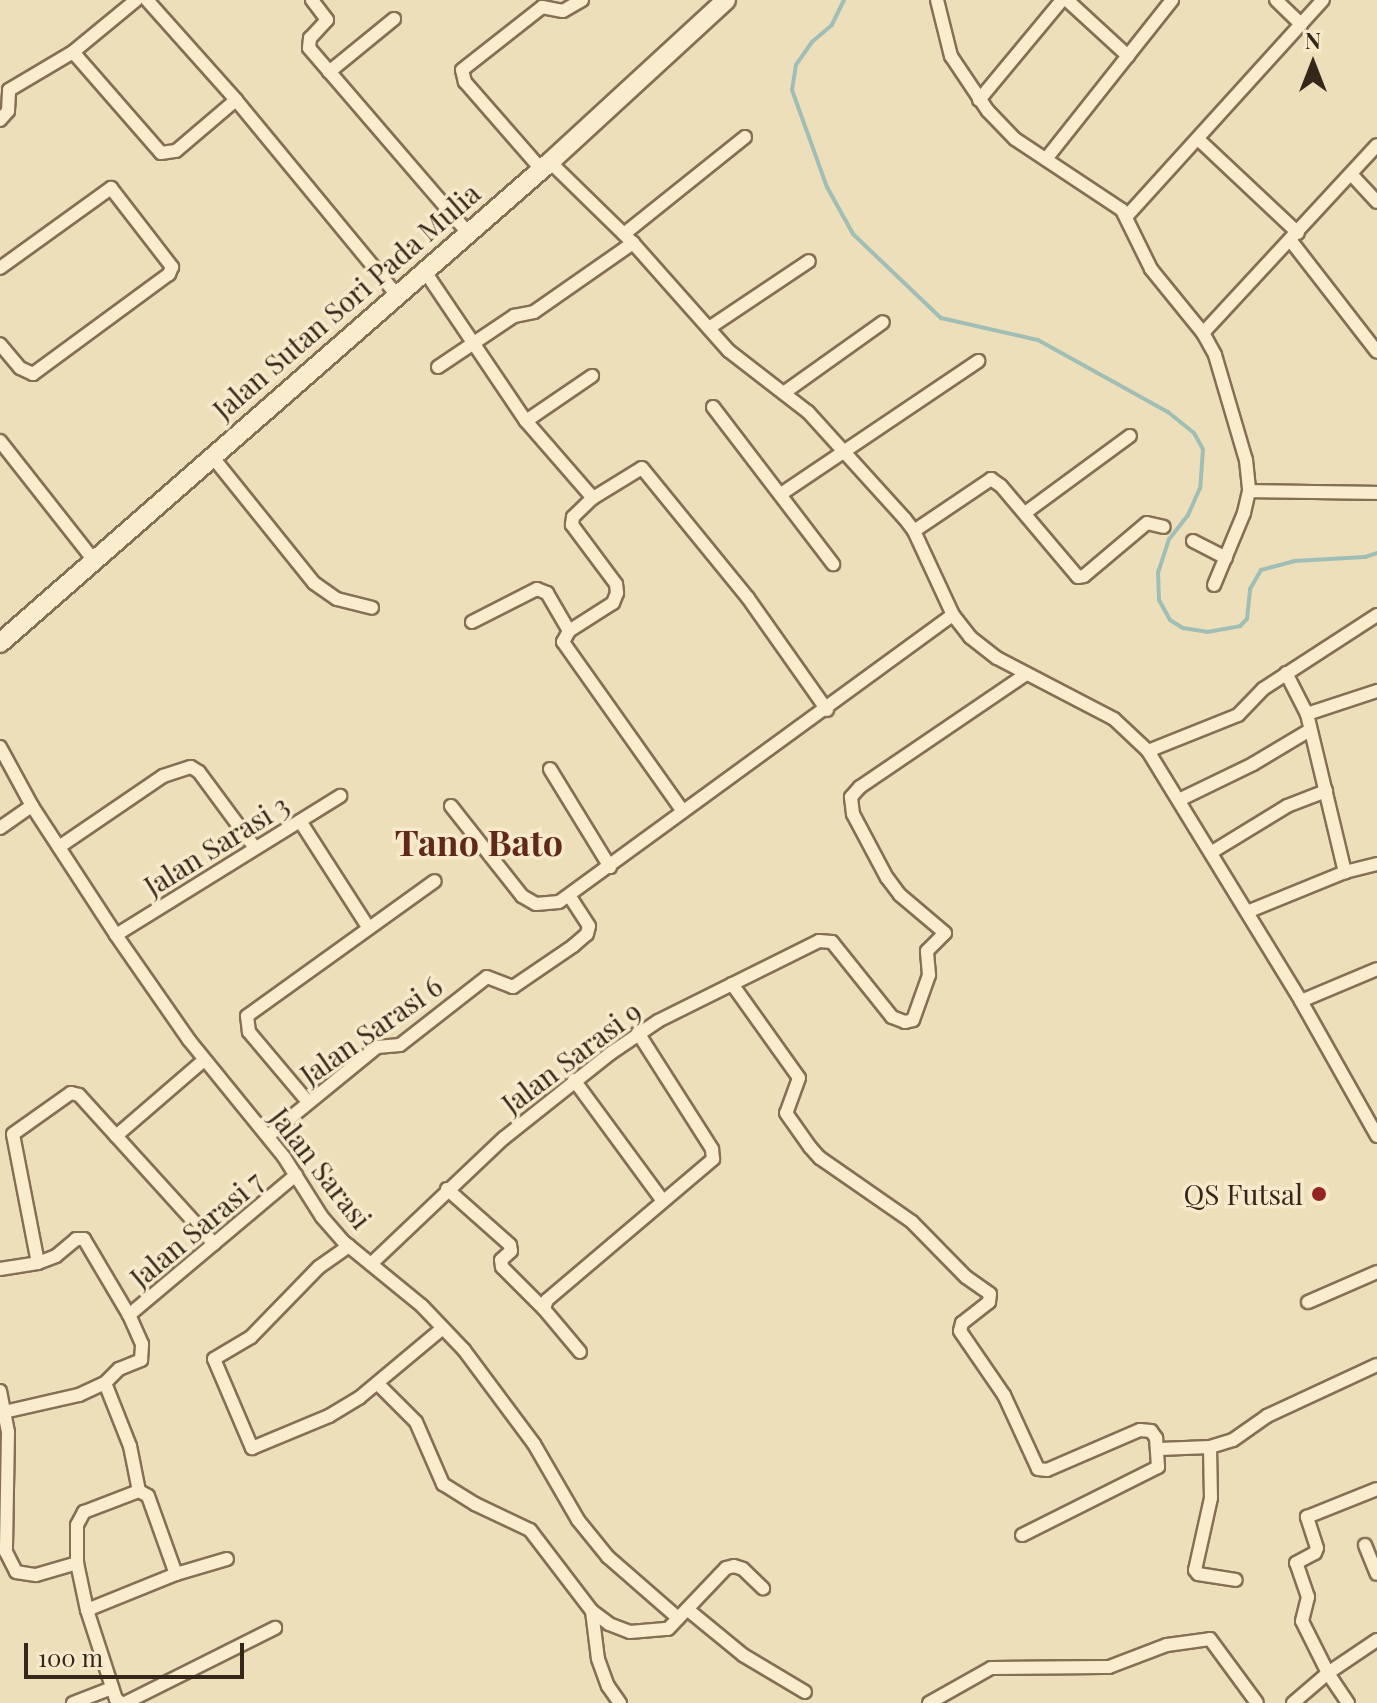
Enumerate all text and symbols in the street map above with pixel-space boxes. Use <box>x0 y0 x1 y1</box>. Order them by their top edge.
north arrow <box>1273 24 1353 104</box>
text: N <box>1305 25 1321 55</box>
street label: Jalan Sutan Sori Pada Mulia <box>206 176 486 426</box>
street label: Jalan Sarasi 3 <box>138 787 294 903</box>
district label: Tano Bato <box>395 820 563 864</box>
street label: Jalan Sarasi 6 <box>293 969 449 1091</box>
street label: Jalan Sarasi 9 <box>495 994 647 1120</box>
street label: Jalan Sarasi <box>263 1101 379 1235</box>
street label: Jalan Sarasi 7 <box>123 1164 269 1294</box>
place label: QS Futsal <box>1184 1177 1303 1211</box>
marker: QS Futsal <box>1310 1185 1328 1203</box>
scale bar <box>28 1627 248 1677</box>
text: 100 m <box>38 1641 103 1673</box>

